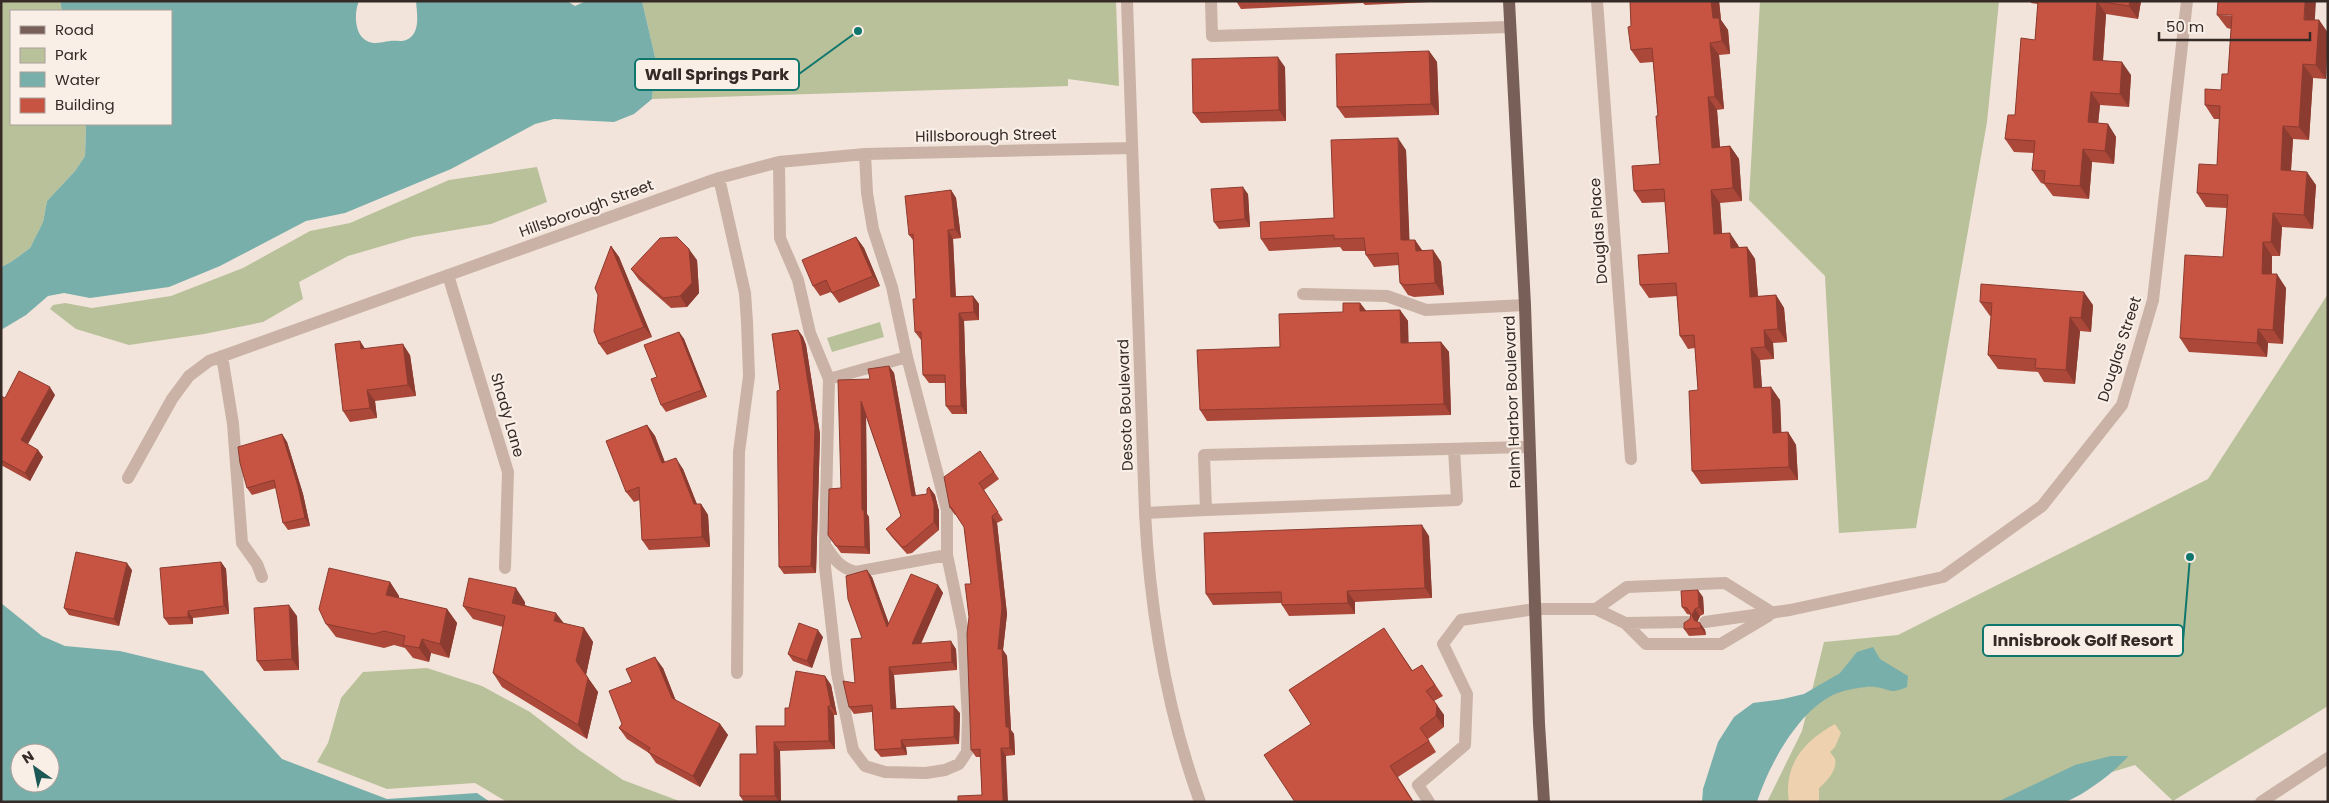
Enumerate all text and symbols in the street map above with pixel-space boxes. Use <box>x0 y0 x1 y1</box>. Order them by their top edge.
legend <box>10 10 172 125</box>
scale bar <box>2159 10 2310 42</box>
text: 50 m <box>2166 16 2204 37</box>
text: Road <box>55 19 94 40</box>
text: Park <box>55 44 87 65</box>
callout: Wall Springs Park <box>635 59 799 90</box>
text: Wall Springs Park <box>645 63 789 86</box>
text: Water <box>55 69 101 90</box>
text: Building <box>55 94 115 115</box>
street label: Hillsborough Street <box>915 123 1057 147</box>
street label: Hillsborough Street <box>516 174 656 242</box>
street label: Douglas Place <box>1584 177 1612 285</box>
street label: Douglas Street <box>2092 294 2146 404</box>
street label: Palm Harbor Boulevard <box>1498 315 1526 489</box>
street label: Desoto Boulevard <box>1112 339 1138 471</box>
street label: Shady Lane <box>486 370 530 460</box>
callout: Innisbrook Golf Resort <box>1983 625 2183 656</box>
text: Innisbrook Golf Resort <box>1993 629 2173 652</box>
north arrow <box>10 743 60 793</box>
text: N <box>18 746 38 768</box>

